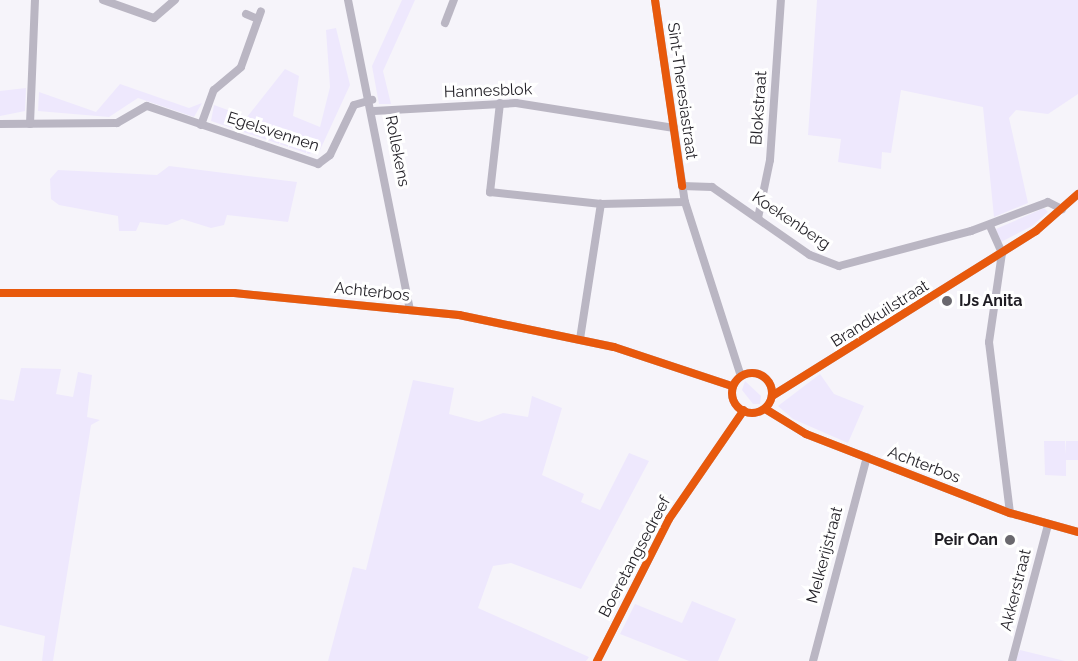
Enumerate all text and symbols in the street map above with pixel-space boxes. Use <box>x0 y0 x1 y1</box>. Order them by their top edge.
street label: Sint-Theresiastraat <box>663 21 701 161</box>
street label: Blokstraat <box>747 70 771 146</box>
street label: Hannesblok <box>443 80 533 102</box>
street label: Egelsvennen <box>225 108 321 156</box>
street label: Rollekens <box>381 114 413 188</box>
street label: Koekenberg <box>748 188 834 254</box>
street label: Brandkuilstraat <box>828 276 932 352</box>
street label: Achterbos <box>333 278 411 306</box>
place label: IJs Anita <box>959 291 1023 311</box>
marker: IJs Anita <box>940 294 954 308</box>
street label: Achterbos <box>885 442 963 488</box>
street label: Boeretangsedreef <box>595 493 675 621</box>
street label: Melkerijstraat <box>803 505 847 605</box>
place label: Peir Oan <box>934 530 998 550</box>
marker: Peir Oan <box>1003 533 1017 547</box>
street label: Akkerstraat <box>997 547 1035 633</box>

